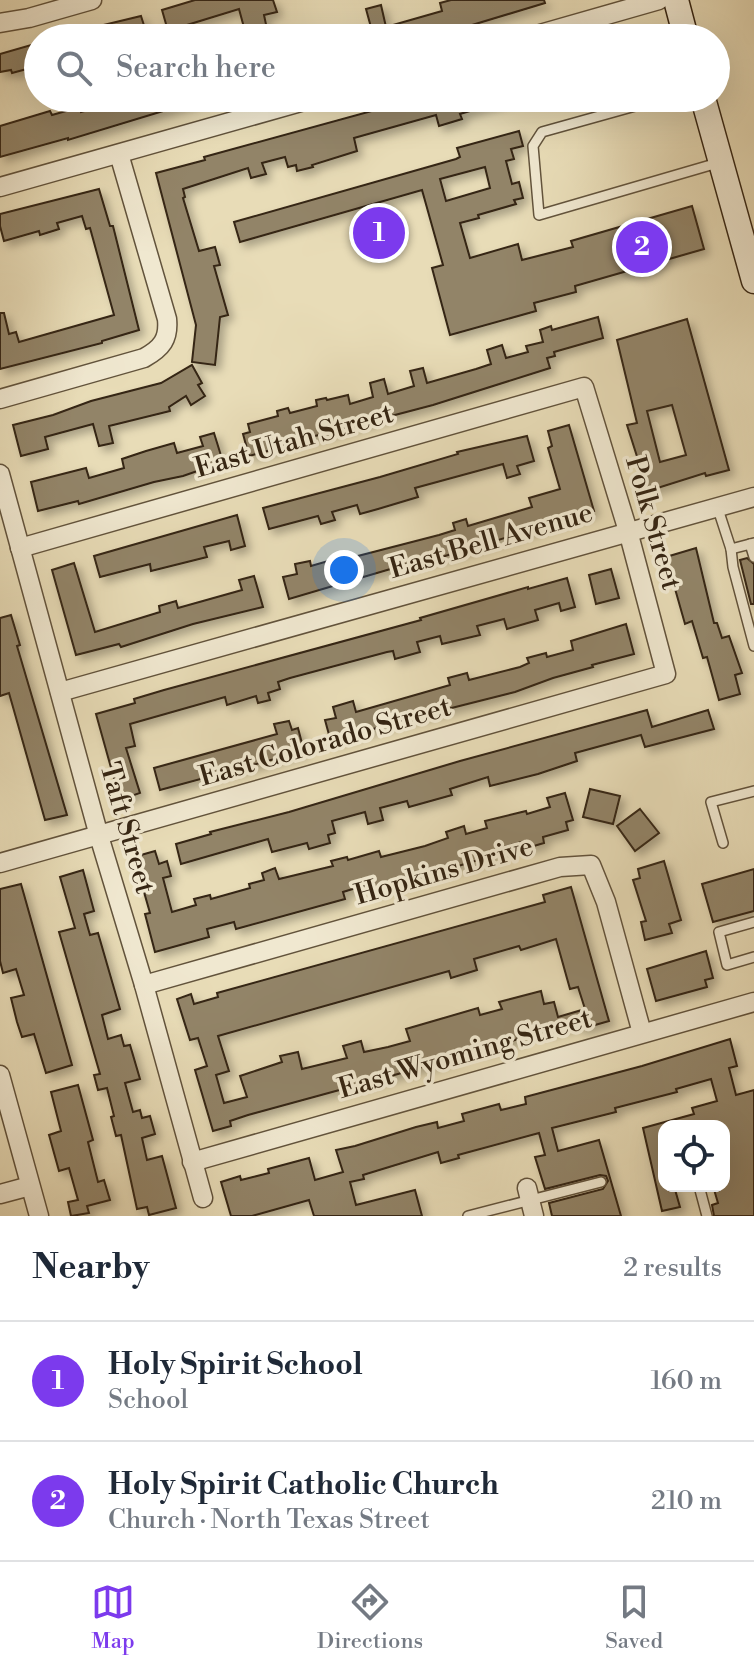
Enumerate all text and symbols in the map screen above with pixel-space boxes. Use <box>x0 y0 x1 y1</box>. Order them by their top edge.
search box <box>24 24 730 112</box>
icon: search <box>52 46 96 90</box>
text: Search here <box>116 49 276 87</box>
pin: 1 <box>353 203 405 263</box>
pin: 2 <box>616 217 668 277</box>
street label: East Utah Street <box>191 396 397 486</box>
street label: Polk Street <box>617 452 689 594</box>
street label: East Bell Avenue <box>385 495 597 587</box>
your location <box>324 550 364 590</box>
street label: East Colorado Street <box>195 689 455 795</box>
street label: Taft Street <box>92 758 162 898</box>
street label: Hopkins Drive <box>351 829 537 913</box>
street label: East Wyoming Street <box>334 1001 596 1107</box>
map controls <box>658 1120 730 1192</box>
button: locate <box>658 1120 730 1192</box>
text: Nearby <box>32 1247 150 1289</box>
text: 2 results <box>623 1252 722 1284</box>
text: Holy Spirit School <box>108 1346 363 1384</box>
text: 1 <box>52 1365 64 1397</box>
text: 160 m <box>651 1365 722 1397</box>
text: School <box>108 1384 188 1416</box>
text: Holy Spirit Catholic Church <box>108 1466 499 1504</box>
text: 2 <box>50 1485 66 1517</box>
text: 210 m <box>651 1485 722 1517</box>
text: Church · North Texas Street <box>108 1504 430 1536</box>
tab: Map <box>91 1580 135 1655</box>
tab: Directions <box>317 1580 423 1655</box>
tab: Saved <box>605 1580 663 1655</box>

